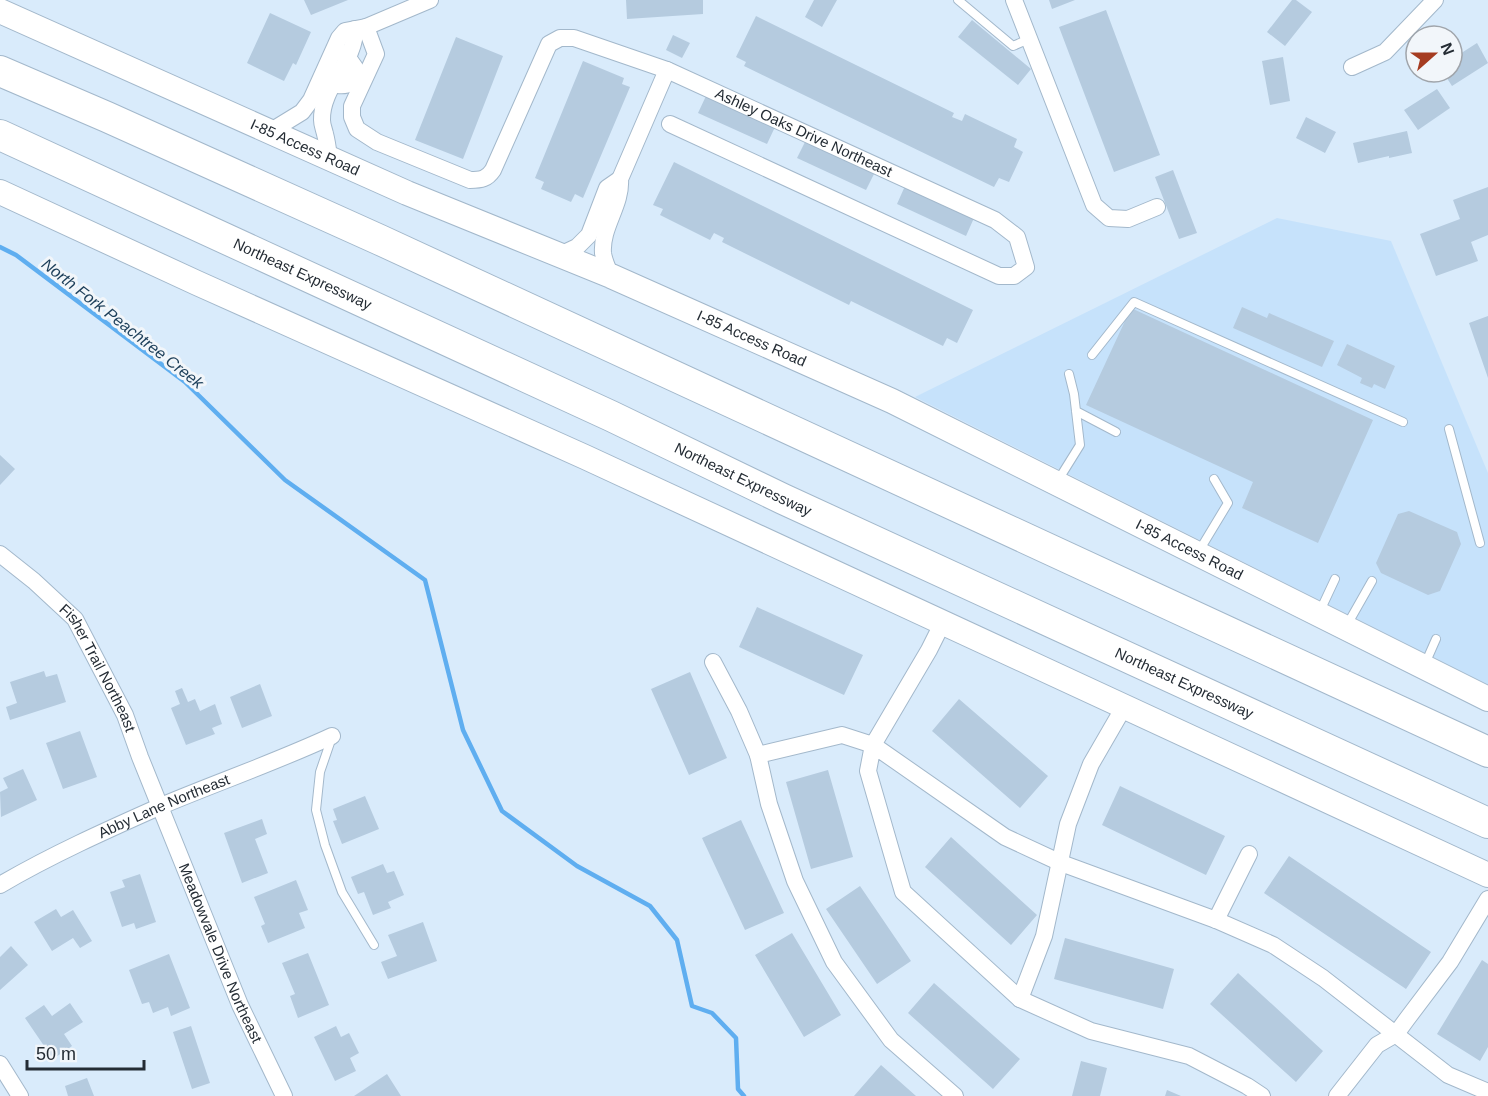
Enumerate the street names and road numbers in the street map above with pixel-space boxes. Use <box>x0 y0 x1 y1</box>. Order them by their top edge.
street label: Ashley Oaks Drive Northeast <box>713 84 896 180</box>
street label: I-85 Access Road <box>248 115 362 179</box>
street label: Northeast Expressway <box>231 235 375 313</box>
street label: I-85 Access Road <box>695 306 809 370</box>
street label: Northeast Expressway <box>672 439 815 519</box>
street label: I-85 Access Road <box>1133 515 1246 583</box>
street label: Fisher Trail Northeast <box>56 600 140 735</box>
street label: Northeast Expressway <box>1113 644 1257 722</box>
street label: Abby Lane Northeast <box>95 770 233 841</box>
street label: Meadowvale Drive Northeast <box>176 861 266 1046</box>

